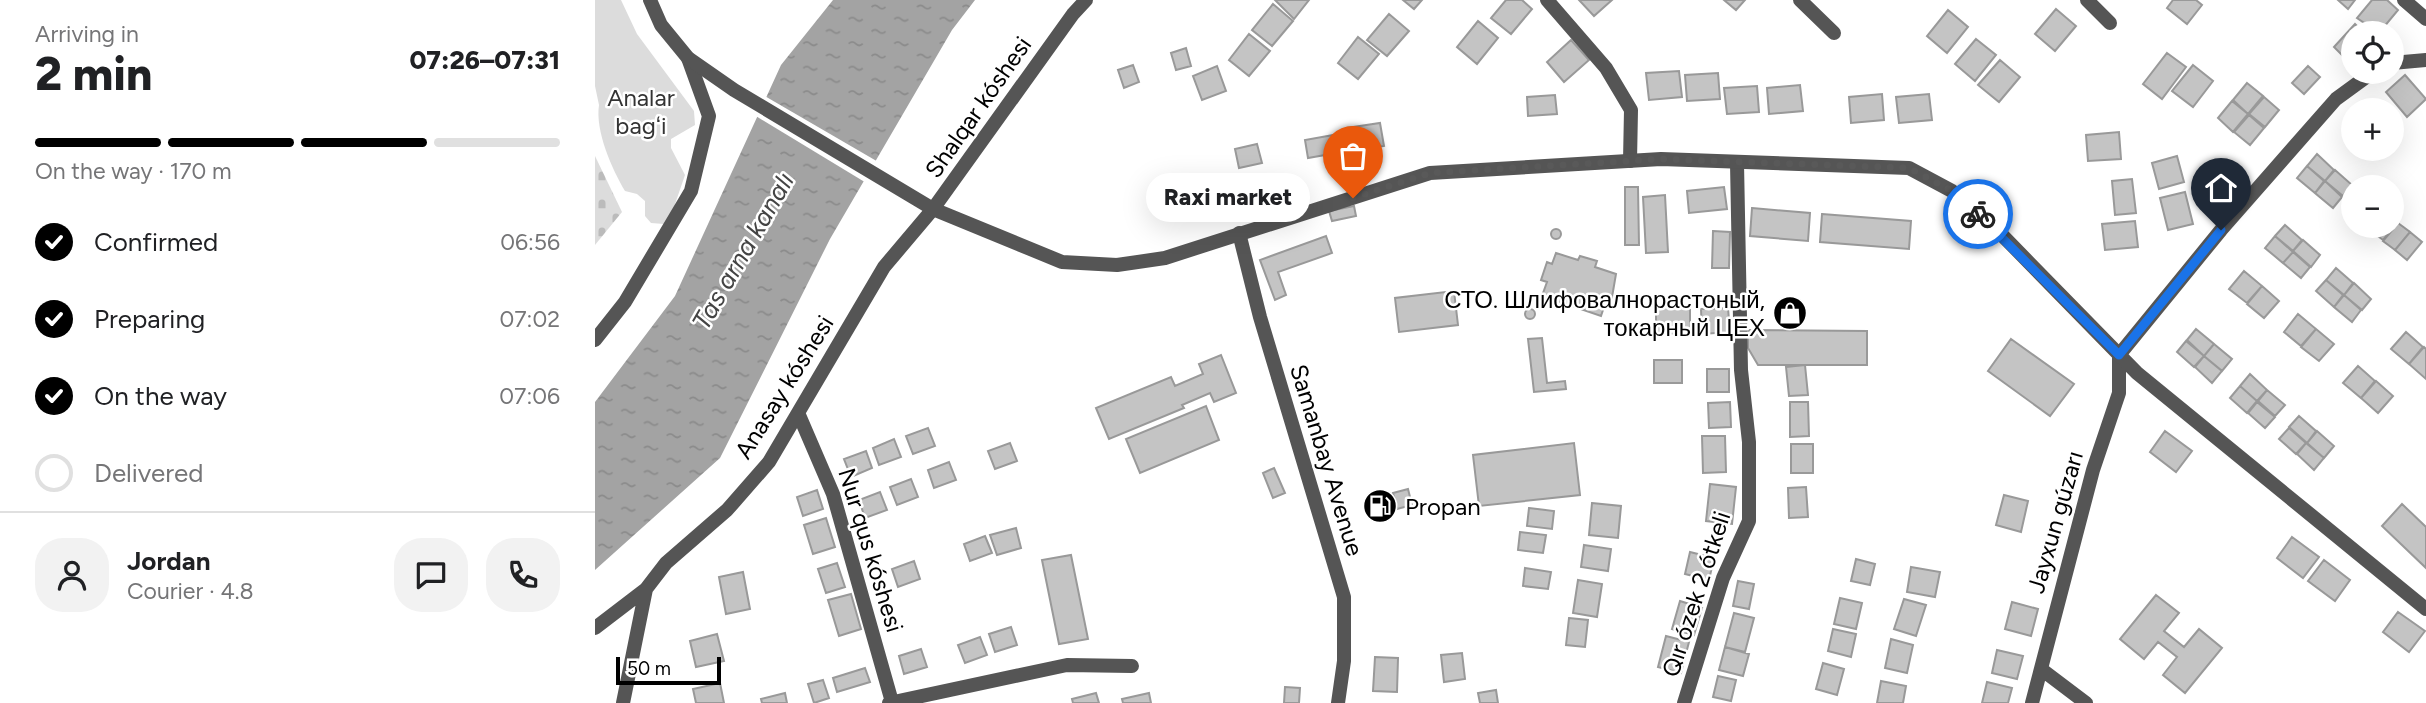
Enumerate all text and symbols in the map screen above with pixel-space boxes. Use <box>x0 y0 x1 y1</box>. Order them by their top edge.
text: Arriving in <box>35 20 139 48</box>
map controls <box>2341 21 2404 238</box>
button: locate <box>2341 21 2404 84</box>
street label: Shalqar kóshesi <box>919 31 1037 183</box>
text: 07:26–07:31 <box>409 44 560 76</box>
text: 2 min <box>35 46 152 102</box>
park label: Analar bagʻi <box>607 83 675 140</box>
button: + <box>2341 98 2404 161</box>
pin <box>1323 126 1383 198</box>
icon: bag <box>1334 137 1372 175</box>
text: On the way · 170 m <box>35 157 232 185</box>
pin <box>2191 158 2251 230</box>
water label: Tas arna kanalı <box>685 167 801 335</box>
icon: home <box>2202 169 2240 207</box>
callout: Raxi market <box>1147 174 1311 222</box>
button: − <box>2341 175 2404 238</box>
courier <box>1943 179 2013 249</box>
text: Raxi market <box>1164 183 1292 211</box>
icon: bike <box>1959 195 1997 233</box>
icon: check <box>35 223 73 261</box>
text: Confirmed <box>94 226 218 258</box>
text: 06:56 <box>500 228 560 256</box>
place label: СТО. Шлифовалнорастоный, токарный ЦЕХ <box>1444 285 1765 342</box>
shop icon: СТО. Шлифовалнорастоный, токарный ЦЕХ <box>1771 294 1809 332</box>
icon: check <box>35 300 73 338</box>
text: Preparing <box>94 303 205 335</box>
text: 07:02 <box>499 305 560 333</box>
street label: Anasay kóshesi <box>728 310 840 464</box>
street label: Samanbay Avenue <box>1284 361 1370 559</box>
icon: check <box>35 377 73 415</box>
text: On the way <box>94 380 227 412</box>
text: 07:06 <box>499 382 560 410</box>
street label: Jayxun gúzarı <box>2021 448 2089 596</box>
text: Delivered <box>94 457 203 489</box>
street label: Nur qus kóshesi <box>832 464 910 636</box>
fuel station icon: Propan <box>1361 487 1399 525</box>
place label: Propan <box>1405 492 1481 521</box>
street label: Qır ózek 2 ótkeli <box>1656 508 1736 680</box>
button: person <box>35 538 109 612</box>
button: chat <box>394 538 468 612</box>
button: phone <box>486 538 560 612</box>
text: Jordan <box>127 545 210 577</box>
text: Courier · 4.8 <box>127 577 254 605</box>
scale bar <box>616 654 721 686</box>
text: 50 m <box>627 657 671 680</box>

